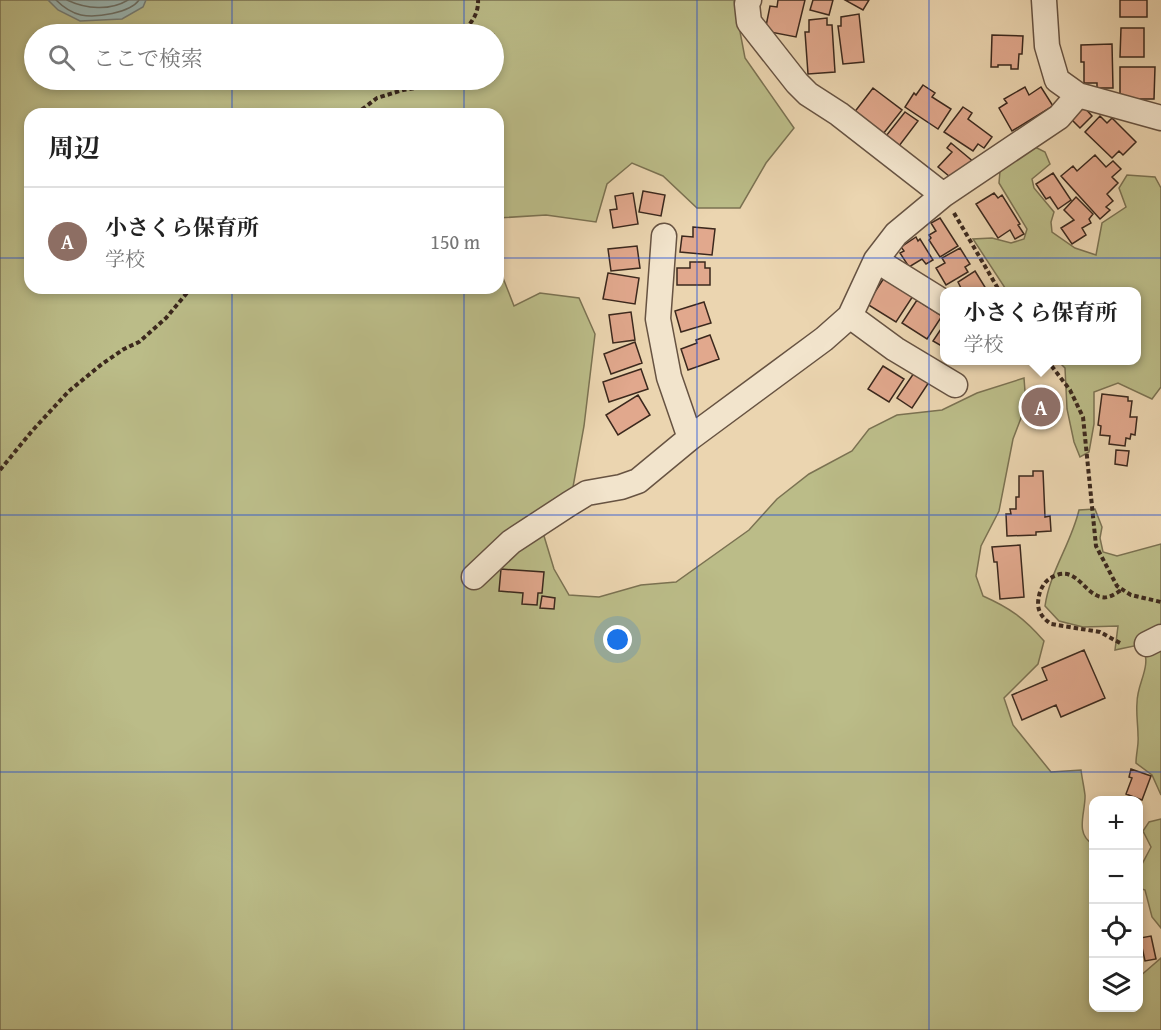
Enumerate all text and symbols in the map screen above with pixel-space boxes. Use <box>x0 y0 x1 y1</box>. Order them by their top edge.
search box <box>24 24 504 90</box>
icon: search <box>45 41 78 74</box>
text: ここで検索 <box>93 42 203 74</box>
text: 周辺 <box>48 128 100 167</box>
text: 小さくら保育所 <box>105 211 259 243</box>
text: A <box>61 227 74 256</box>
text: 150 m <box>430 227 480 256</box>
text: 学校 <box>105 244 145 273</box>
popup <box>940 287 1141 365</box>
text: 小さくら保育所 <box>963 296 1118 328</box>
text: 学校 <box>963 329 1003 358</box>
pin: A <box>1022 384 1060 430</box>
your location <box>603 625 632 654</box>
map controls <box>1089 796 1143 1012</box>
button: + <box>1089 796 1143 850</box>
button: − <box>1089 850 1143 904</box>
button: locate <box>1089 904 1143 958</box>
button: layers <box>1089 958 1143 1012</box>

